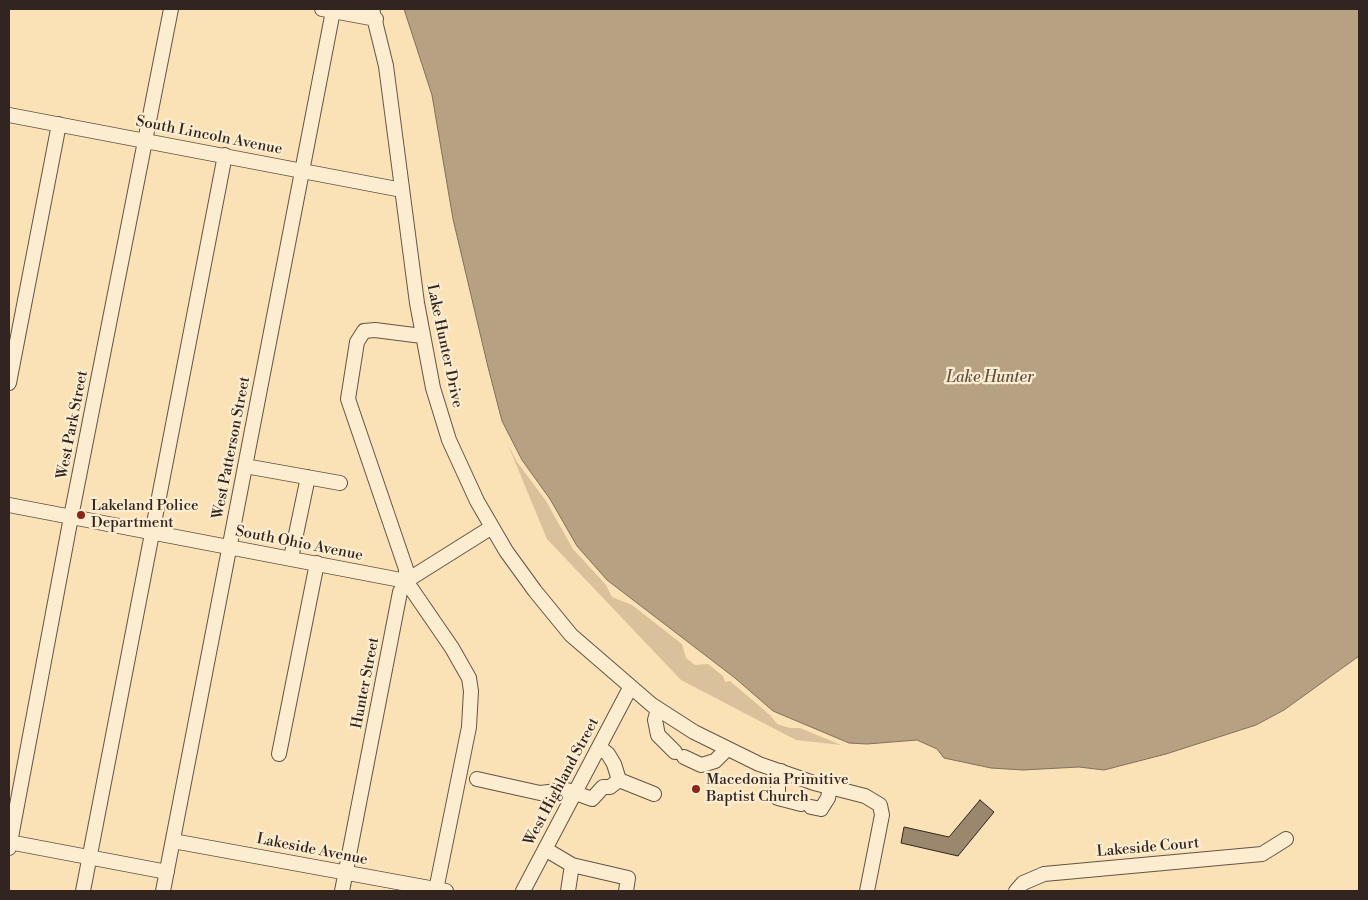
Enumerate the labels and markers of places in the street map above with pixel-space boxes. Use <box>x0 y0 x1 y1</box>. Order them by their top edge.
place label: Lakeland Police Department <box>91 497 199 532</box>
marker: Lakeland Police Department <box>75 509 87 521</box>
place label: Macedonia Primitive Baptist Church <box>706 771 848 806</box>
marker: Macedonia Primitive Baptist Church <box>690 783 702 795</box>

